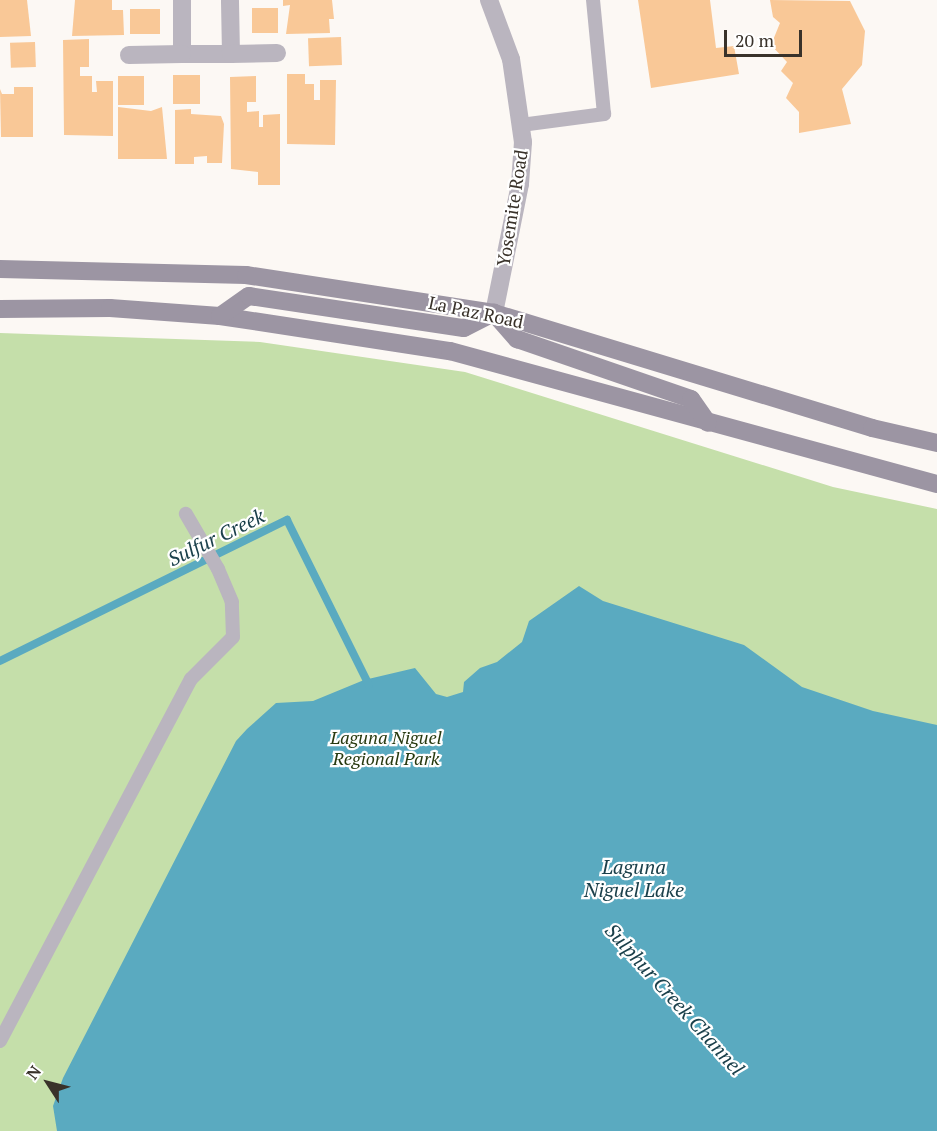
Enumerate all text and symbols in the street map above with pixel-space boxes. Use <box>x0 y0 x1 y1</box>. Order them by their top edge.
scale bar <box>727 18 805 56</box>
text: 20 m <box>735 28 774 52</box>
street label: Yosemite Road <box>492 148 532 268</box>
street label: La Paz Road <box>427 291 525 333</box>
water label: Sulfur Creek <box>164 503 268 571</box>
park label: Laguna Niguel Regional Park <box>330 727 442 770</box>
water label: Laguna Niguel Lake <box>584 855 684 902</box>
water label: Sulphur Creek Channel <box>601 918 749 1080</box>
north arrow <box>18 1053 78 1113</box>
text: N <box>21 1061 46 1084</box>

